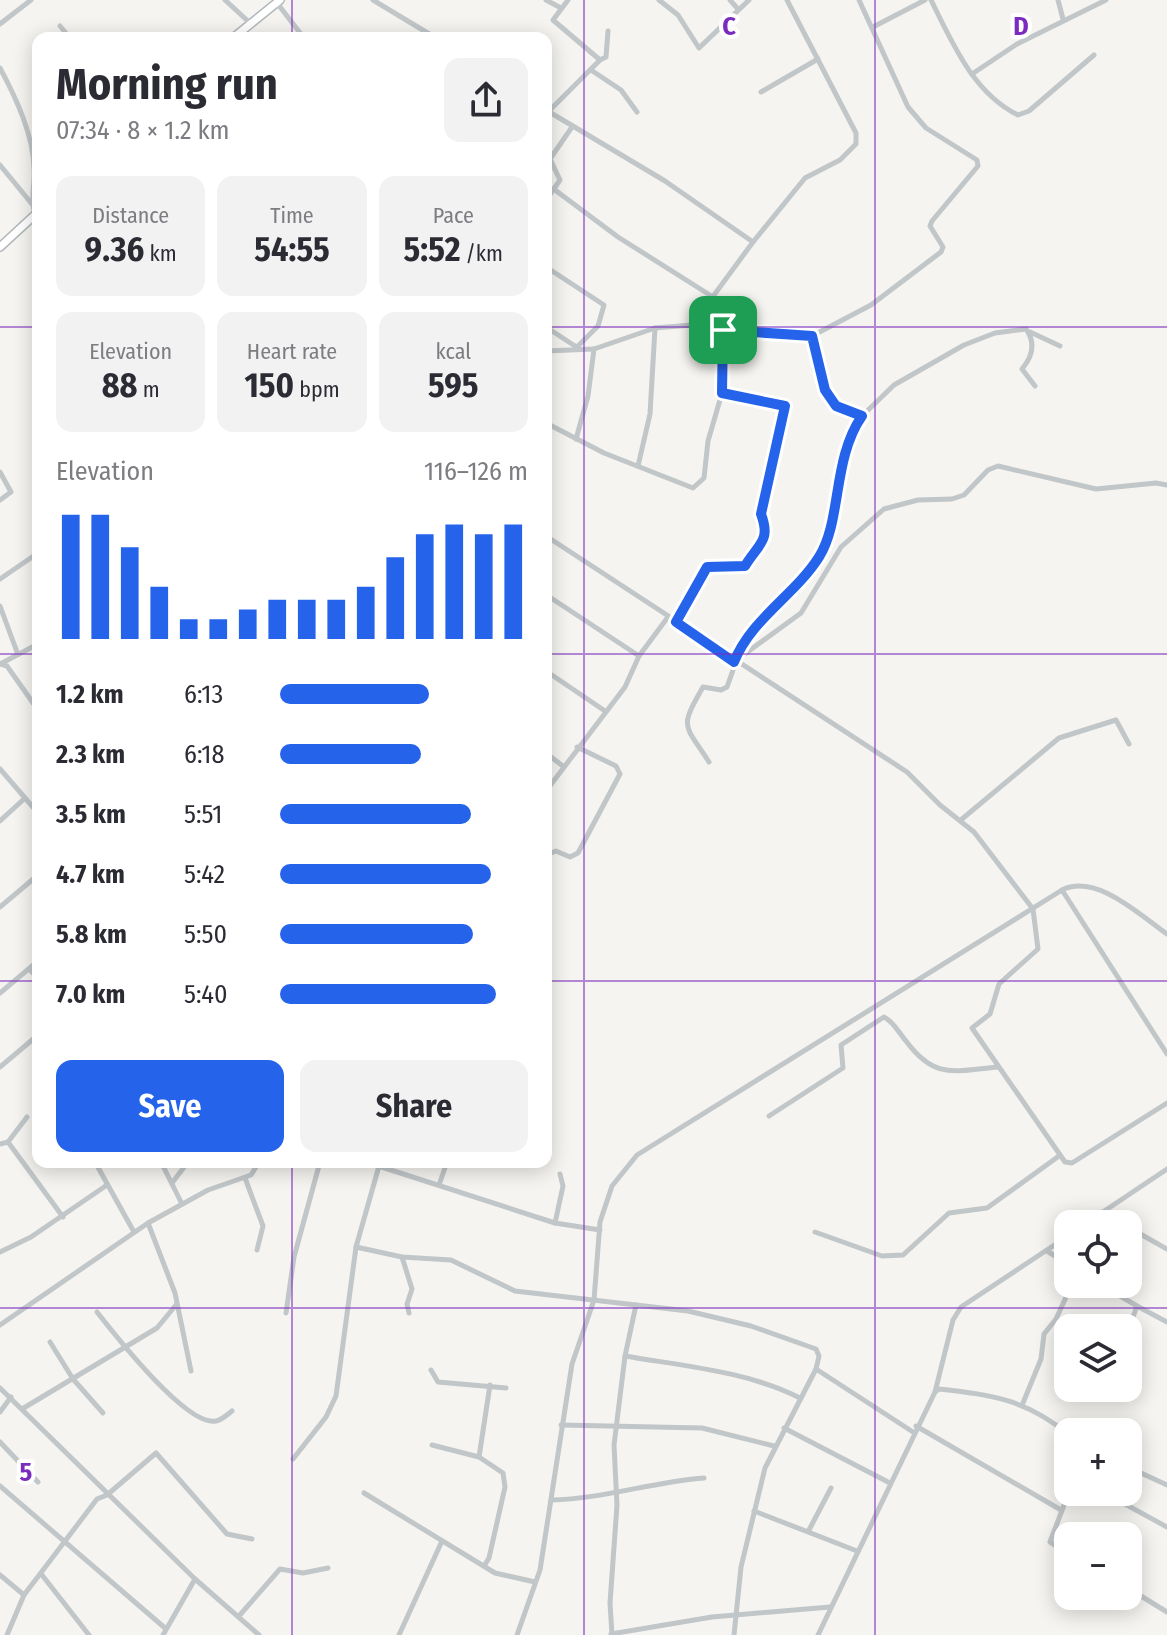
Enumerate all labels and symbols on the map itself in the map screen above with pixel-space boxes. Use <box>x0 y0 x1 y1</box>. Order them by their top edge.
text: C <box>722 11 736 42</box>
text: D <box>1013 11 1029 42</box>
pin <box>689 296 757 364</box>
text: 5 <box>20 1457 33 1488</box>

